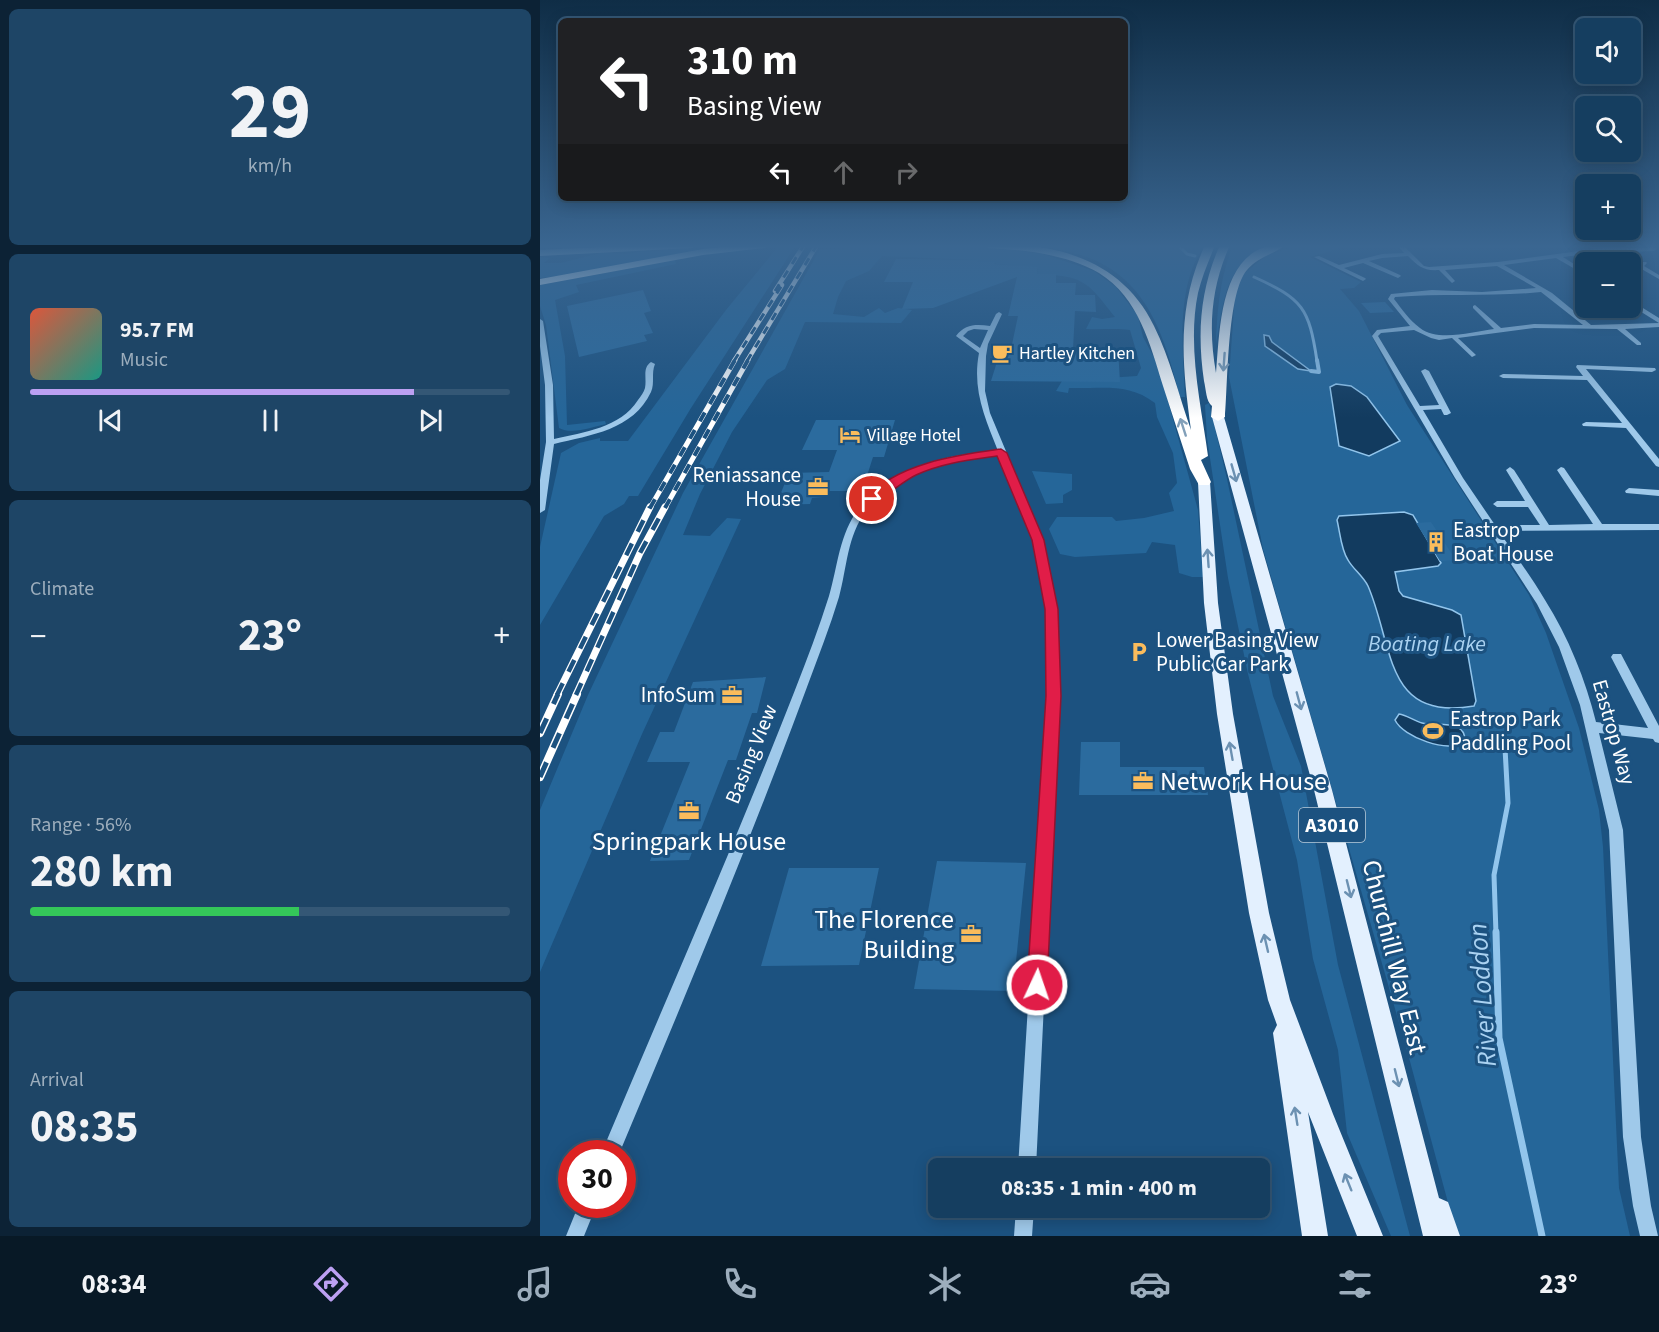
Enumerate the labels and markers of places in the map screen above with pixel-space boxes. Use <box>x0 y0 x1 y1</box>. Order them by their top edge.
cafe icon: Hartley Kitchen <box>990 341 1014 365</box>
place label: Hartley Kitchen <box>1019 341 1135 366</box>
hotel icon: Village Hotel <box>838 423 862 447</box>
place label: Village Hotel <box>867 423 961 448</box>
place label: Reniassance House <box>692 460 801 514</box>
pin <box>846 473 897 524</box>
office icon: Reniassance House <box>806 475 830 499</box>
place label: Eastrop Boat House <box>1453 515 1554 569</box>
building icon: Eastrop Boat House <box>1424 530 1448 554</box>
place label: Lower Basing View Public Car Park <box>1156 625 1319 679</box>
parking icon: Lower Basing View Public Car Park <box>1127 640 1151 664</box>
place label: InfoSum <box>641 680 715 710</box>
office icon: InfoSum <box>720 683 744 707</box>
place label: Eastrop Park Paddling Pool <box>1450 704 1571 758</box>
sports icon: Eastrop Park Paddling Pool <box>1421 719 1445 743</box>
place label: Network House <box>1160 763 1327 800</box>
office icon: Network House <box>1131 769 1155 793</box>
office icon: Springpark House <box>677 799 701 823</box>
place label: Springpark House <box>592 823 786 860</box>
place label: The Florence Building <box>814 901 954 968</box>
office icon: The Florence Building <box>959 922 983 946</box>

